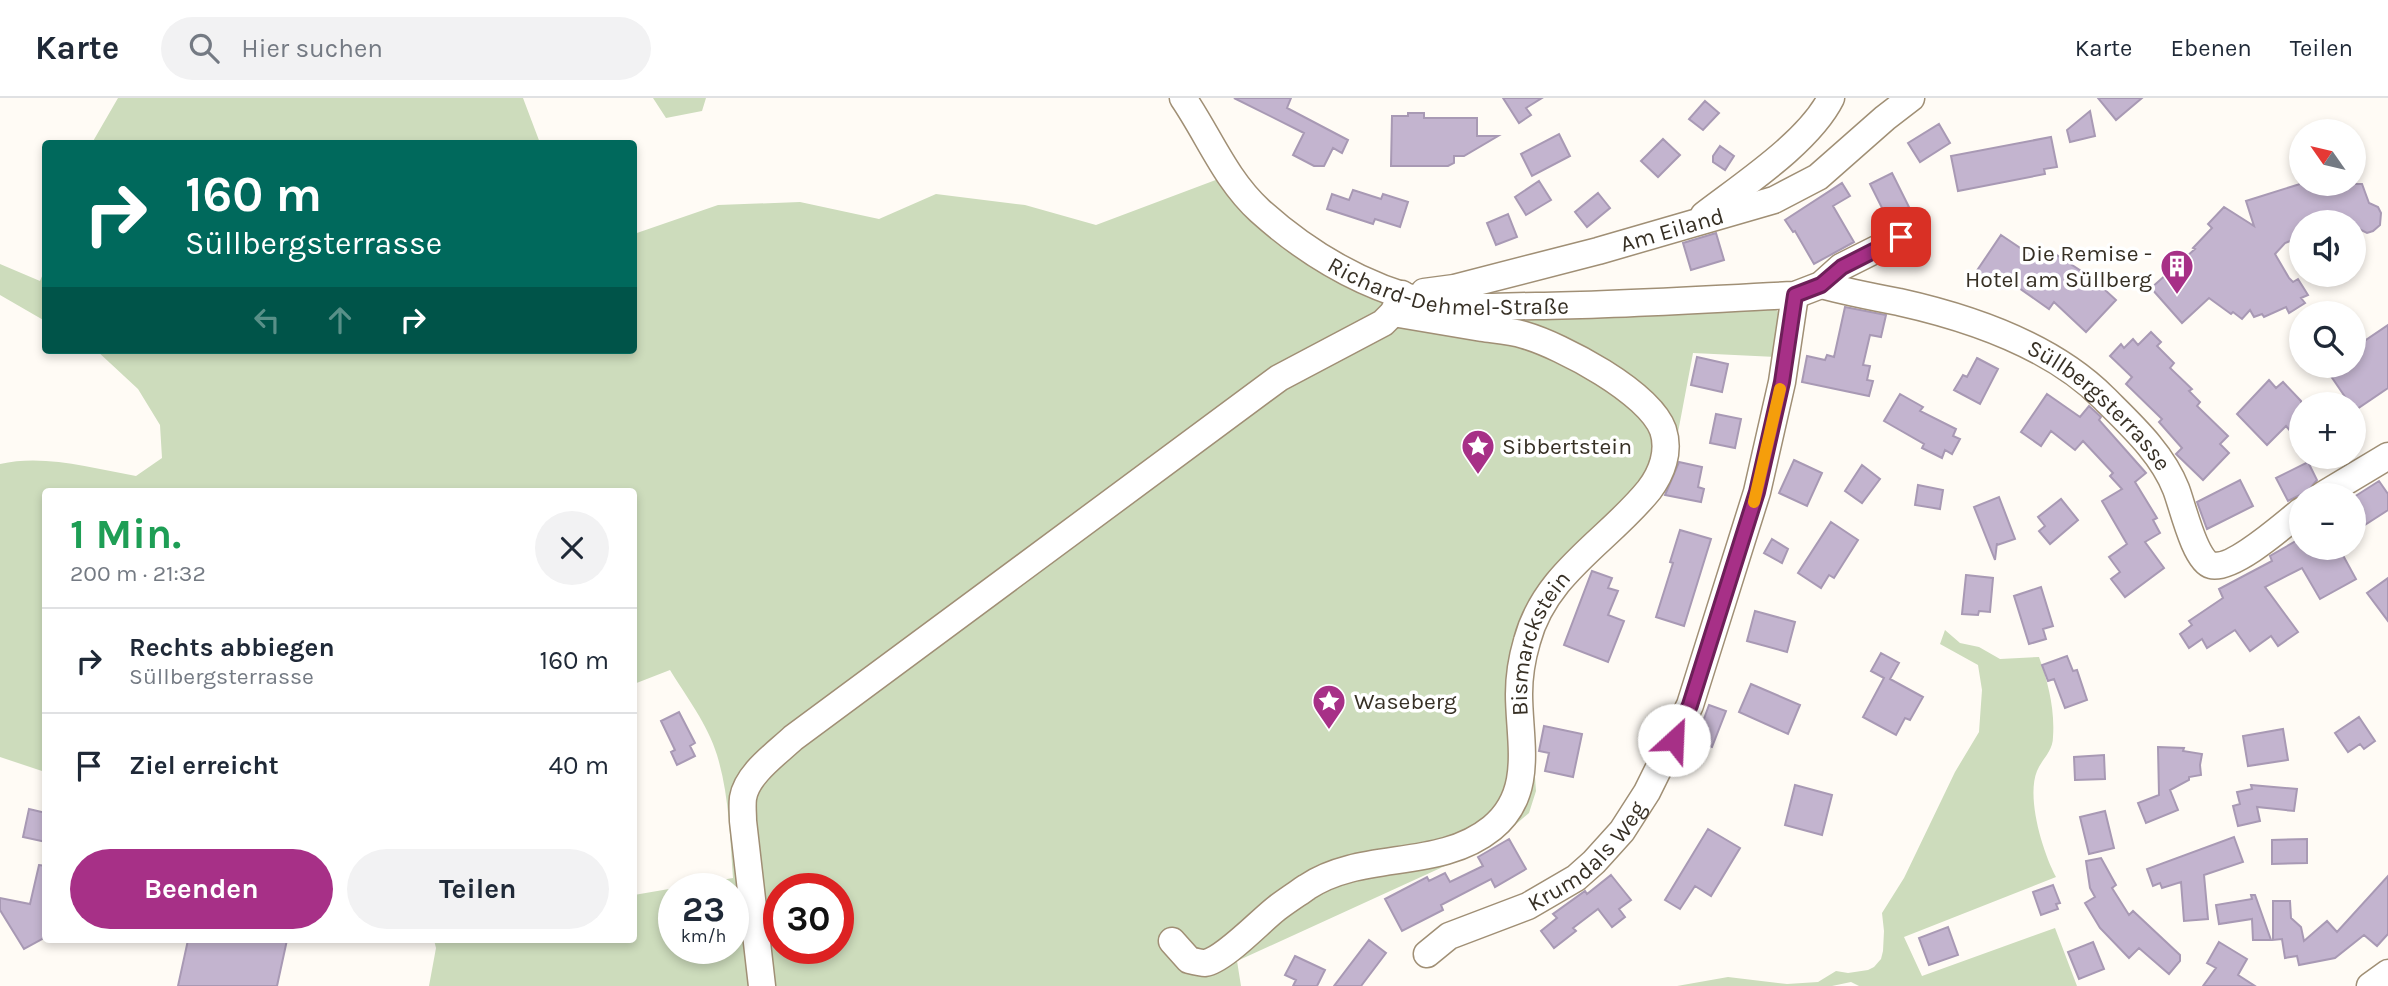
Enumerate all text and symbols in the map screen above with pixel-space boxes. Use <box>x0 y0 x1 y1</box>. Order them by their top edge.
search box <box>161 17 651 80</box>
text: Karte <box>35 29 119 67</box>
icon: search <box>185 29 223 67</box>
text: Hier suchen <box>241 33 383 64</box>
text: Karte <box>2075 34 2132 62</box>
text: Ebenen <box>2170 34 2252 62</box>
text: Teilen <box>2290 34 2353 62</box>
north arrow <box>2289 119 2366 196</box>
map controls <box>2289 119 2366 560</box>
text: 160 m <box>185 166 322 223</box>
icon: right <box>70 168 161 259</box>
street label: Am Eiland <box>1617 202 1727 258</box>
pin <box>1871 207 1931 267</box>
button: sound <box>2289 210 2366 287</box>
icon: arrive <box>1882 218 1920 256</box>
text: Süllbergsterrasse <box>185 225 442 262</box>
place label: Die Remise - Hotel am Süllberg <box>1965 240 2152 293</box>
building icon: Die Remise - Hotel am Süllberg <box>2158 247 2196 296</box>
street label: Richard-Dehmel-Straße <box>1323 251 1569 321</box>
icon: left <box>248 301 286 339</box>
icon: ahead <box>321 301 359 339</box>
icon: right <box>394 301 432 339</box>
button: search <box>2289 301 2366 378</box>
street label: Süllbergsterrasse <box>2023 334 2176 476</box>
button: + <box>2289 392 2366 469</box>
place icon: Sibbertstein <box>1459 427 1497 476</box>
place label: Sibbertstein <box>1502 433 1632 460</box>
button: − <box>2289 483 2366 560</box>
text: 1 Min. <box>70 509 181 559</box>
button: close <box>535 511 609 585</box>
text: 200 m · 21:32 <box>70 560 206 587</box>
street label: Bismarckstein <box>1506 565 1576 717</box>
text: Rechts abbiegen <box>129 632 335 663</box>
icon: right <box>70 642 108 680</box>
text: 160 m <box>540 645 609 676</box>
text: Süllbergsterrasse <box>129 663 314 690</box>
place icon: Waseberg <box>1310 682 1348 731</box>
place label: Waseberg <box>1354 688 1457 715</box>
position arrow <box>1637 703 1711 777</box>
icon: arrive <box>70 747 108 785</box>
text: Ziel erreicht <box>129 750 279 781</box>
text: 40 m <box>549 750 609 781</box>
street label: Krumdals Weg <box>1523 796 1652 917</box>
button: Beenden <box>70 849 333 929</box>
button: Teilen <box>347 849 609 929</box>
speed limit sign: 30 <box>763 873 854 964</box>
text: 23 <box>682 889 725 930</box>
text: km/h <box>681 925 726 947</box>

